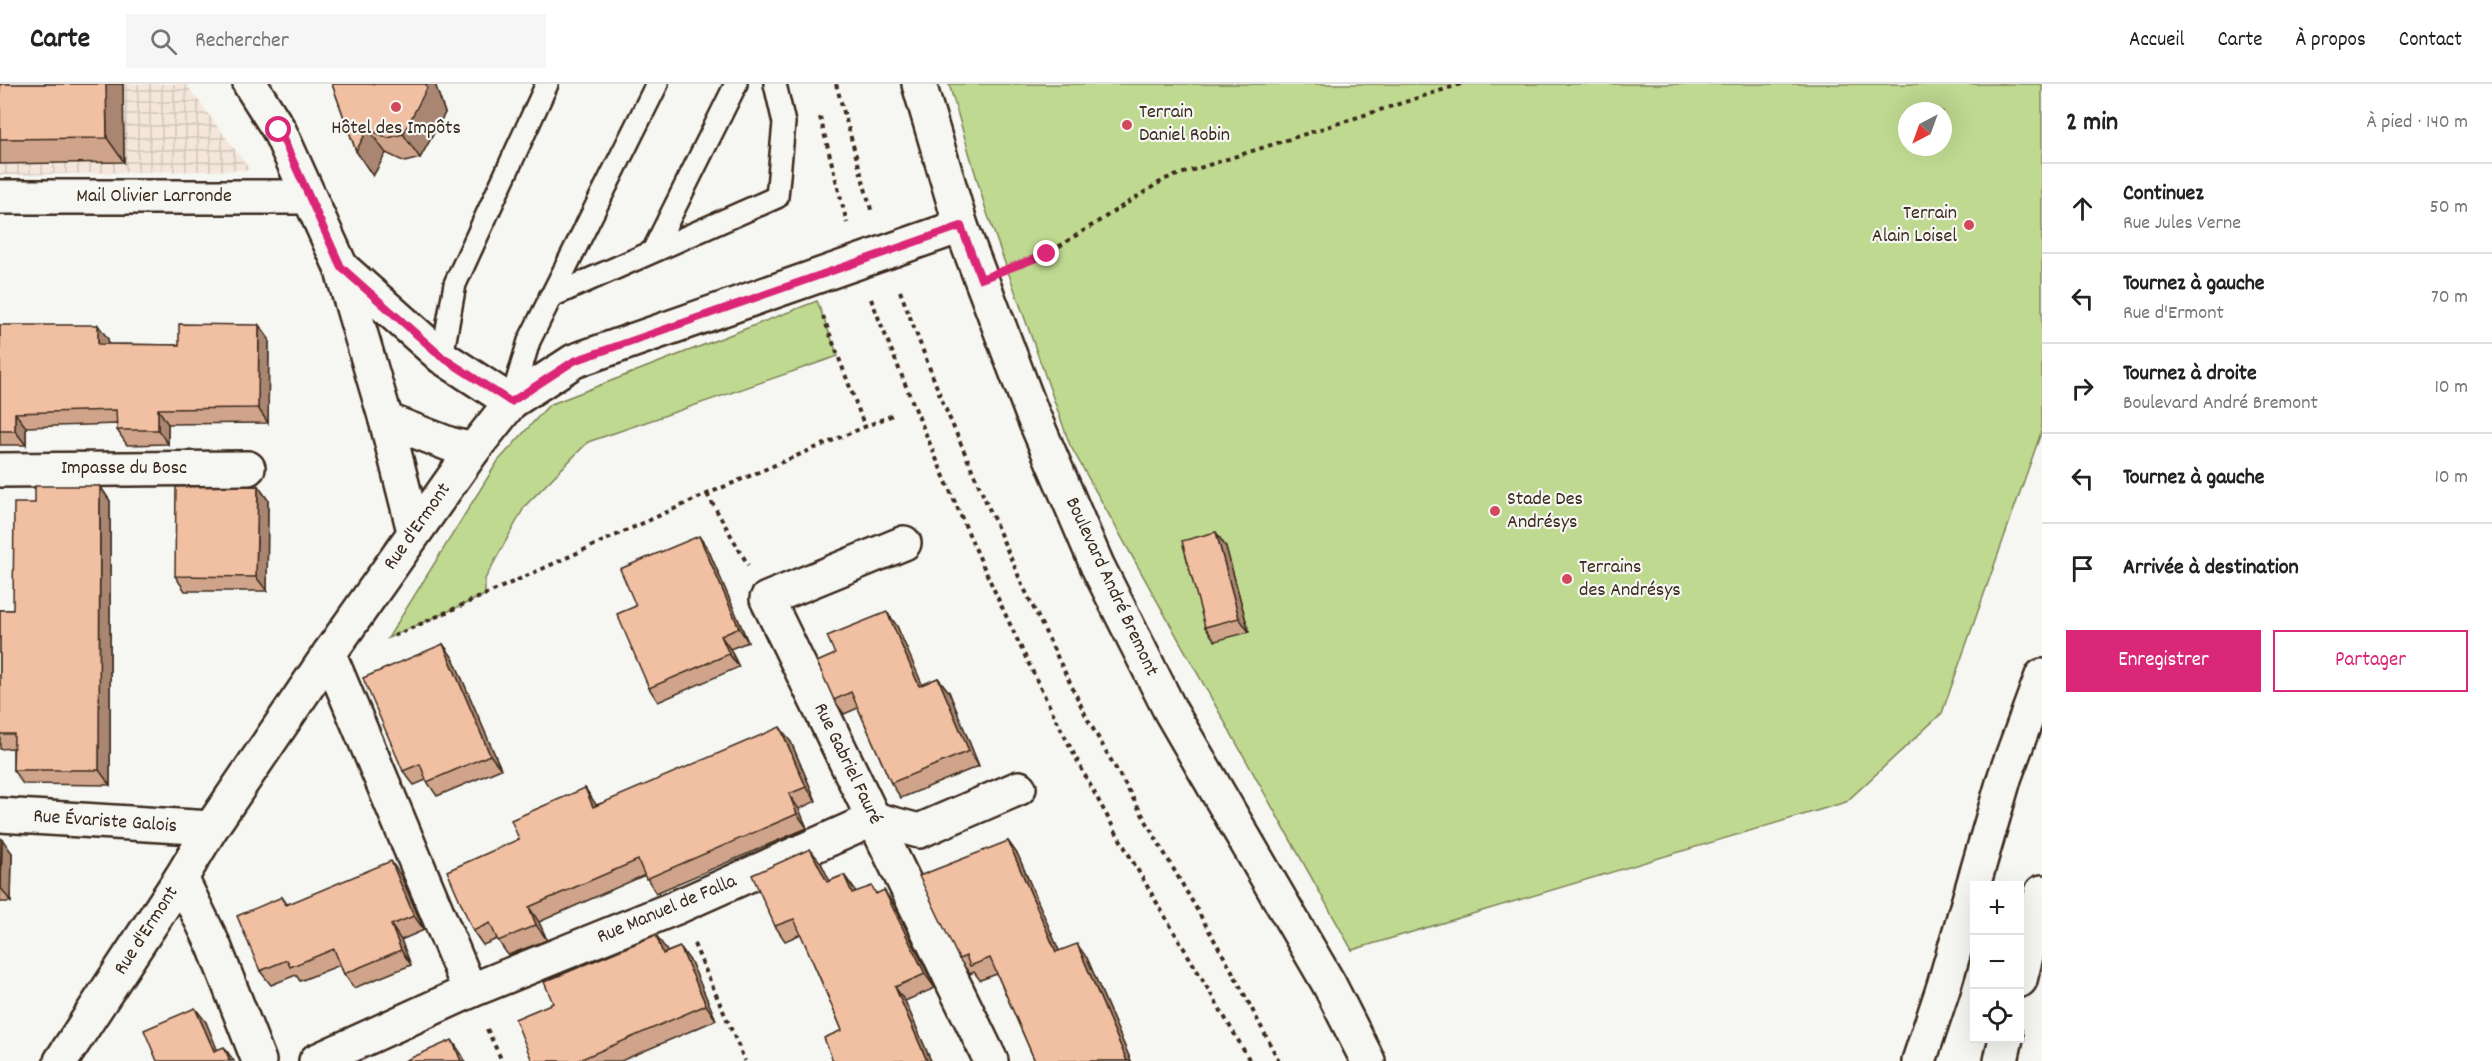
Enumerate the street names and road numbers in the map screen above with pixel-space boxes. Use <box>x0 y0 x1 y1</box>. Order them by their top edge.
street label: Mail Olivier Larronde <box>76 183 232 211</box>
street label: Impasse du Bosc <box>61 455 187 483</box>
street label: Rue d'Ermont <box>378 478 458 576</box>
street label: Boulevard André Bremont <box>1057 493 1165 681</box>
street label: Rue Gabriel Fauré <box>805 699 889 829</box>
street label: Rue Évariste Galois <box>32 803 178 841</box>
street label: Rue Manuel de Falla <box>593 868 742 952</box>
street label: Rue d'Ermont <box>108 881 186 981</box>

